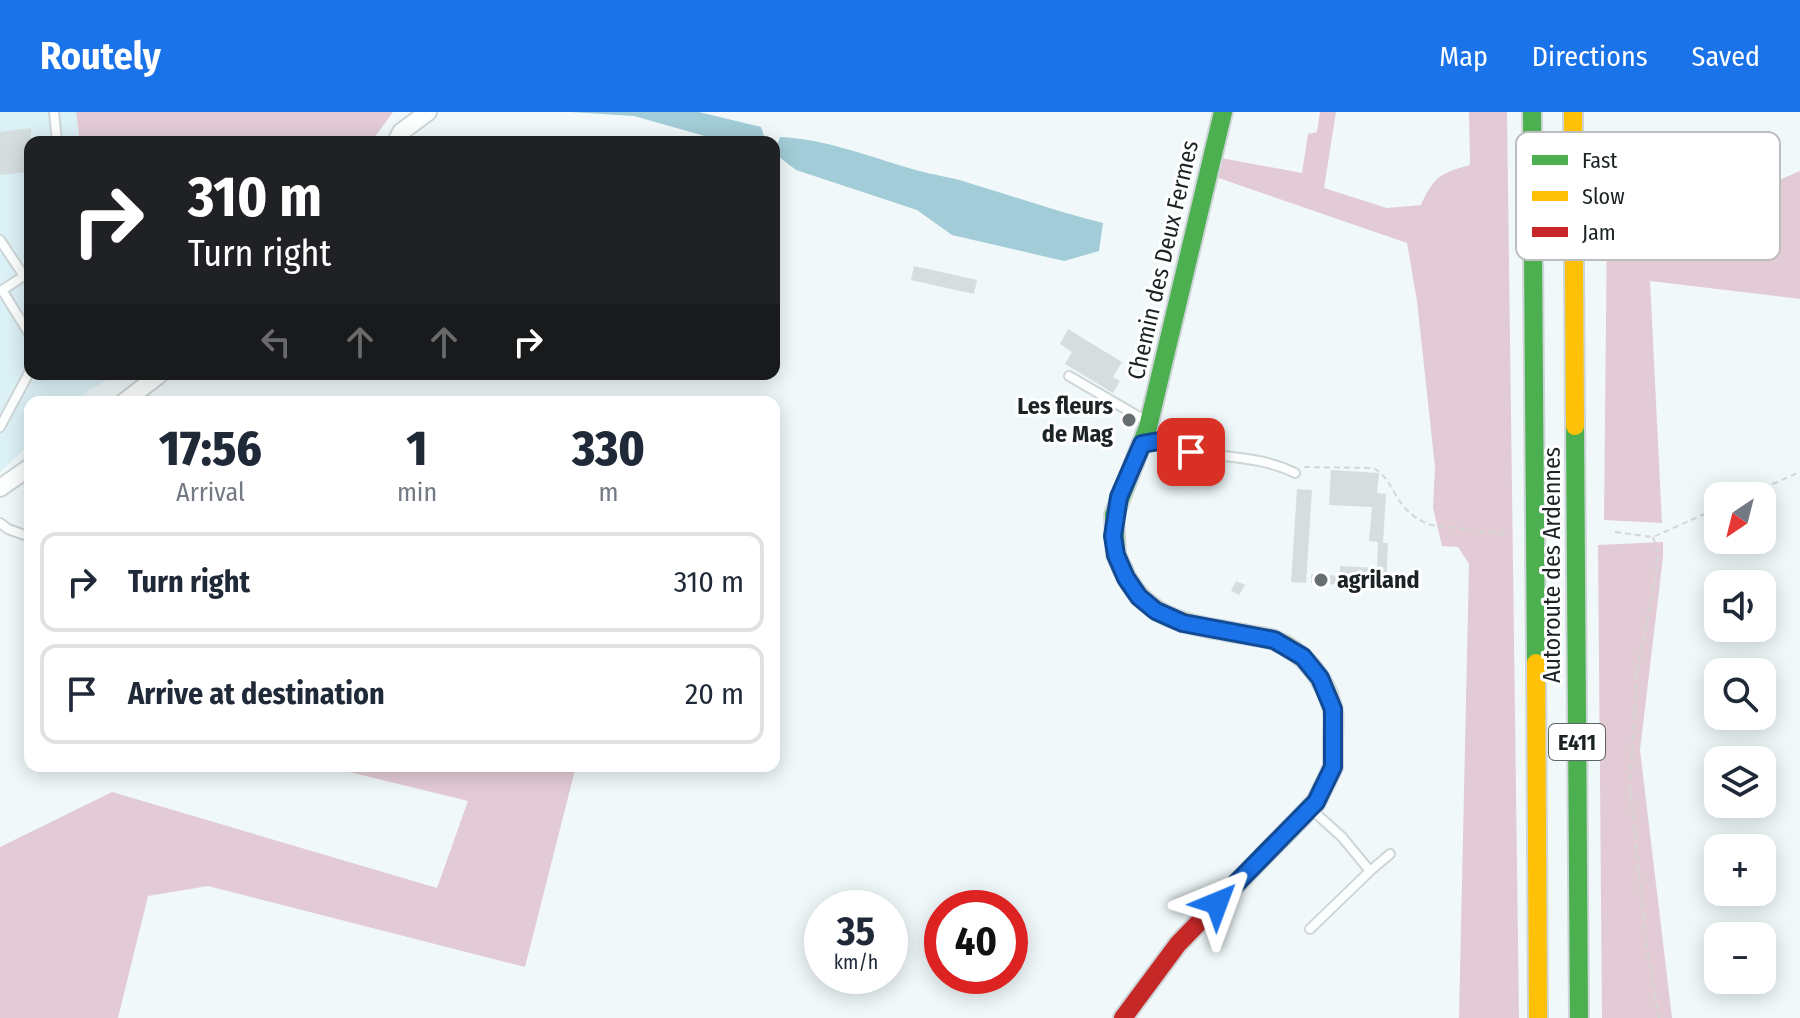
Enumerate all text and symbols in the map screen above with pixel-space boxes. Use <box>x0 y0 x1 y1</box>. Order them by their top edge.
text: Routely <box>40 33 161 79</box>
text: Map <box>1439 40 1488 73</box>
text: Directions <box>1532 40 1648 73</box>
text: Saved <box>1692 40 1760 73</box>
legend <box>1516 132 1780 260</box>
street label: Chemin des Deux Fermes <box>1122 138 1204 382</box>
text: Fast <box>1582 147 1618 174</box>
text: 310 m <box>188 164 322 231</box>
icon: right <box>56 168 160 272</box>
text: Slow <box>1582 183 1625 210</box>
text: Jam <box>1582 219 1616 246</box>
text: Turn right <box>188 232 331 276</box>
icon: left <box>254 320 298 364</box>
icon: ahead <box>338 320 382 364</box>
icon: ahead <box>422 320 466 364</box>
icon: right <box>506 320 550 364</box>
place label: Les fleurs de Mag <box>1017 392 1113 448</box>
marker: Les fleurs de Mag <box>1120 411 1138 429</box>
pin <box>1157 418 1225 486</box>
text: 17:56 <box>159 420 262 478</box>
text: 1 <box>407 420 427 478</box>
text: 330 <box>572 420 645 478</box>
icon: arrive <box>1169 430 1213 474</box>
street label: Autoroute des Ardennes <box>1538 447 1566 683</box>
text: Arrival <box>176 477 245 508</box>
text: min <box>397 477 437 508</box>
text: m <box>599 477 619 508</box>
north arrow <box>1704 482 1776 554</box>
map controls <box>1704 482 1776 994</box>
icon: right <box>60 560 104 604</box>
text: Turn right <box>128 564 250 600</box>
text: 310 m <box>674 564 744 600</box>
place label: agriland <box>1337 566 1420 594</box>
button: sound <box>1704 570 1776 642</box>
marker: agriland <box>1312 571 1330 589</box>
button: search <box>1704 658 1776 730</box>
icon: arrive <box>60 672 104 716</box>
text: Arrive at destination <box>128 676 385 712</box>
text: 20 m <box>685 676 744 712</box>
road number: E411 <box>1549 724 1605 760</box>
button: layers <box>1704 746 1776 818</box>
button: + <box>1704 834 1776 906</box>
position arrow <box>1175 861 1259 945</box>
speed limit sign: 40 <box>924 890 1028 994</box>
text: 35 <box>837 908 875 956</box>
button: − <box>1704 922 1776 994</box>
text: km/h <box>834 950 878 974</box>

